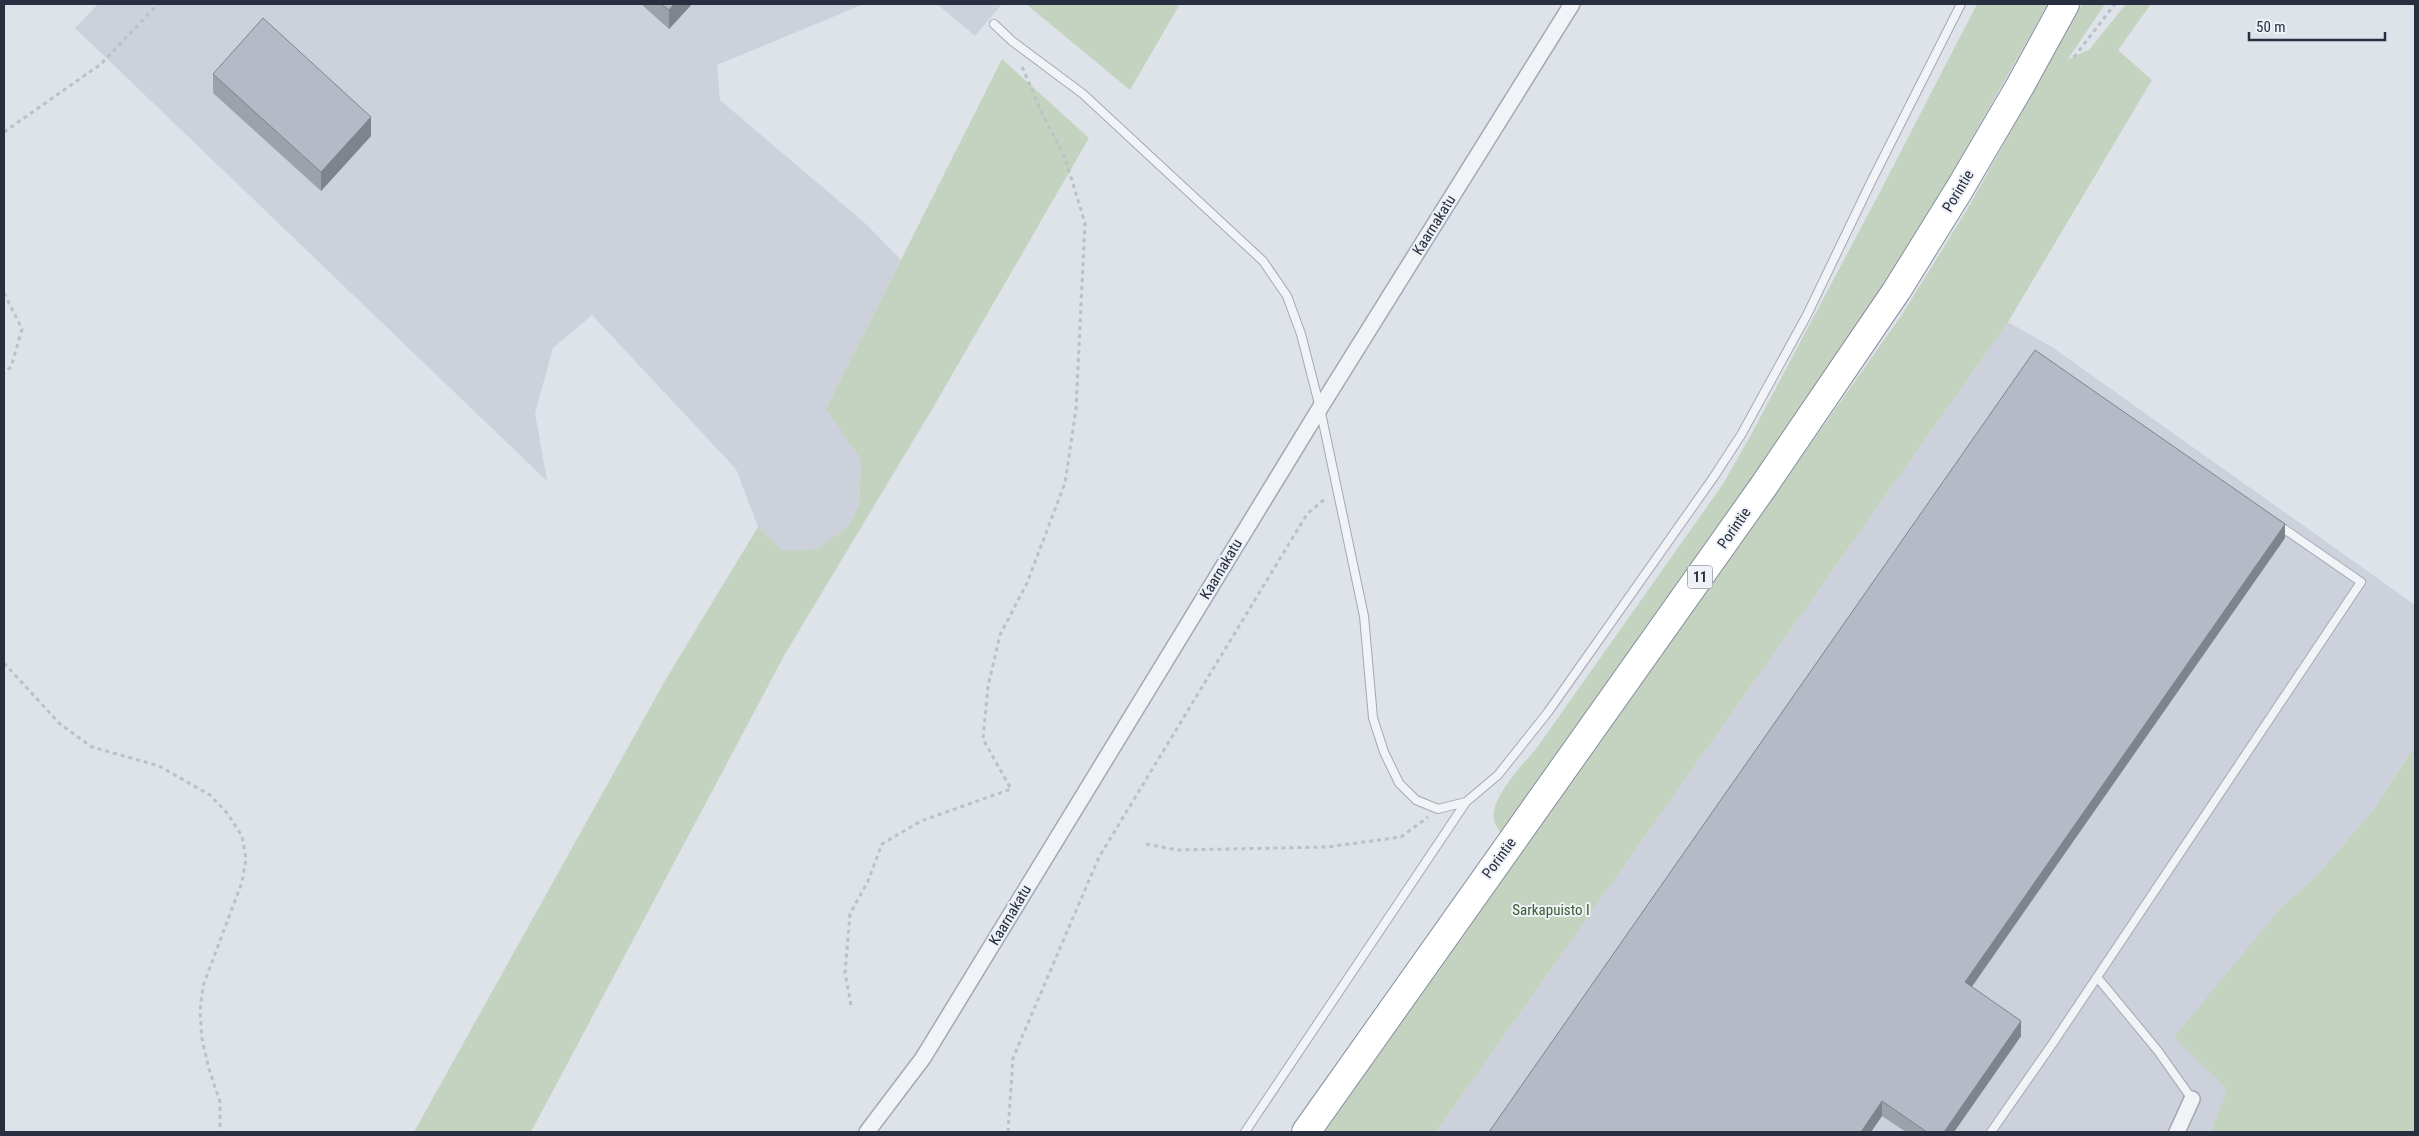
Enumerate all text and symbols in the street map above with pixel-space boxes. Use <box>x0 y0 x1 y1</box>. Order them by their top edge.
scale bar <box>2249 10 2385 42</box>
text: 50 m <box>2256 18 2286 36</box>
street label: Porintie <box>1938 167 1978 215</box>
street label: Kaarnakatu <box>1409 192 1459 258</box>
street label: Porintie <box>1713 504 1755 552</box>
street label: Kaarnakatu <box>1196 536 1246 602</box>
road number: 11 <box>1688 566 1712 588</box>
street label: Porintie <box>1478 834 1520 882</box>
street label: Kaarnakatu <box>985 882 1035 948</box>
park label: Sarkapuisto I <box>1512 901 1590 919</box>

